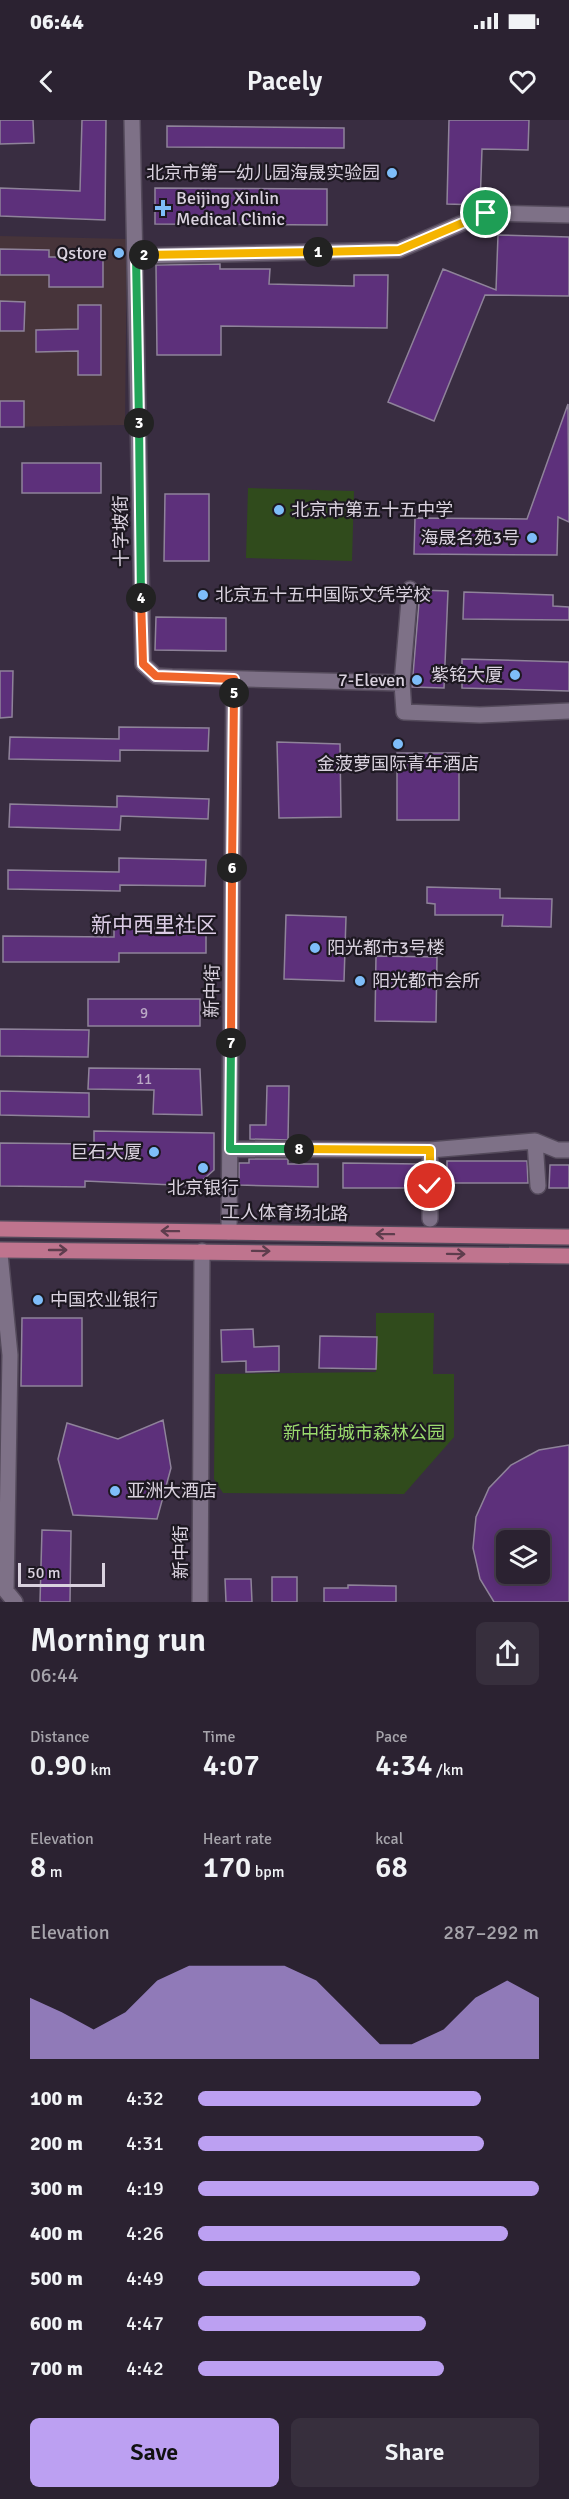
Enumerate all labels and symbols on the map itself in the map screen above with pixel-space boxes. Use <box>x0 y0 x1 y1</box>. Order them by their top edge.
place label: 北京市第一幼儿园海晟实验园 <box>146 162 380 184</box>
marker: 北京市第一幼儿园海晟实验园 <box>385 166 399 180</box>
place label: Beijing Xinlin Medical Clinic <box>176 187 285 230</box>
pin <box>460 187 511 238</box>
marker: Beijing Xinlin Medical Clinic <box>154 199 172 217</box>
pin: 1 <box>303 237 333 267</box>
pin: 2 <box>129 240 159 270</box>
place label: Qstore <box>57 242 107 264</box>
marker: Qstore <box>112 246 126 260</box>
pin: 3 <box>124 408 154 438</box>
street label: 十字坡街 <box>109 495 133 567</box>
place label: 北京市第五十五中学 <box>291 499 453 521</box>
marker: 北京市第五十五中学 <box>272 503 286 517</box>
place label: 海晟名苑3号 <box>420 527 520 549</box>
marker: 海晟名苑3号 <box>525 531 539 545</box>
pin: 4 <box>126 583 156 613</box>
place label: 北京五十五中国际文凭学校 <box>215 584 431 606</box>
marker: 北京五十五中国际文凭学校 <box>196 588 210 602</box>
place label: 紫铭大厦 <box>431 664 503 686</box>
marker: 紫铭大厦 <box>508 668 522 682</box>
place label: 7-Eleven <box>338 669 405 691</box>
marker: 7-Eleven <box>410 673 424 687</box>
pin: 5 <box>219 678 249 708</box>
marker: 金菠萝国际青年酒店 <box>391 737 405 751</box>
place label: 金菠萝国际青年酒店 <box>317 753 479 775</box>
pin: 6 <box>217 853 247 883</box>
district label: 新中西里社区 <box>91 912 217 938</box>
place label: 阳光都市3号楼 <box>327 937 445 959</box>
marker: 阳光都市3号楼 <box>308 941 322 955</box>
street label: 新中街 <box>201 964 223 1018</box>
place label: 阳光都市会所 <box>372 970 480 992</box>
marker: 阳光都市会所 <box>353 974 367 988</box>
house number: 9 <box>140 1004 148 1022</box>
pin: 7 <box>216 1028 246 1058</box>
house number: 11 <box>136 1070 152 1088</box>
pin: 8 <box>284 1134 314 1164</box>
place label: 巨石大厦 <box>70 1141 142 1163</box>
marker: 巨石大厦 <box>147 1145 161 1159</box>
pin <box>404 1160 455 1211</box>
marker: 北京银行 <box>196 1161 210 1175</box>
place label: 北京银行 <box>167 1177 239 1199</box>
street label: 工人体育场北路 <box>222 1201 348 1225</box>
one-way arrow <box>161 1225 181 1237</box>
one-way arrow <box>375 1228 395 1240</box>
one-way arrow <box>48 1244 68 1256</box>
one-way arrow <box>250 1246 270 1257</box>
one-way arrow <box>445 1248 465 1260</box>
place label: 中国农业银行 <box>50 1289 158 1311</box>
marker: 中国农业银行 <box>31 1293 45 1307</box>
park label: 新中街城市森林公园 <box>283 1422 445 1444</box>
place label: 亚洲大酒店 <box>127 1480 217 1502</box>
marker: 亚洲大酒店 <box>108 1484 122 1498</box>
street label: 新中街 <box>170 1525 192 1579</box>
scale bar <box>18 1560 105 1588</box>

